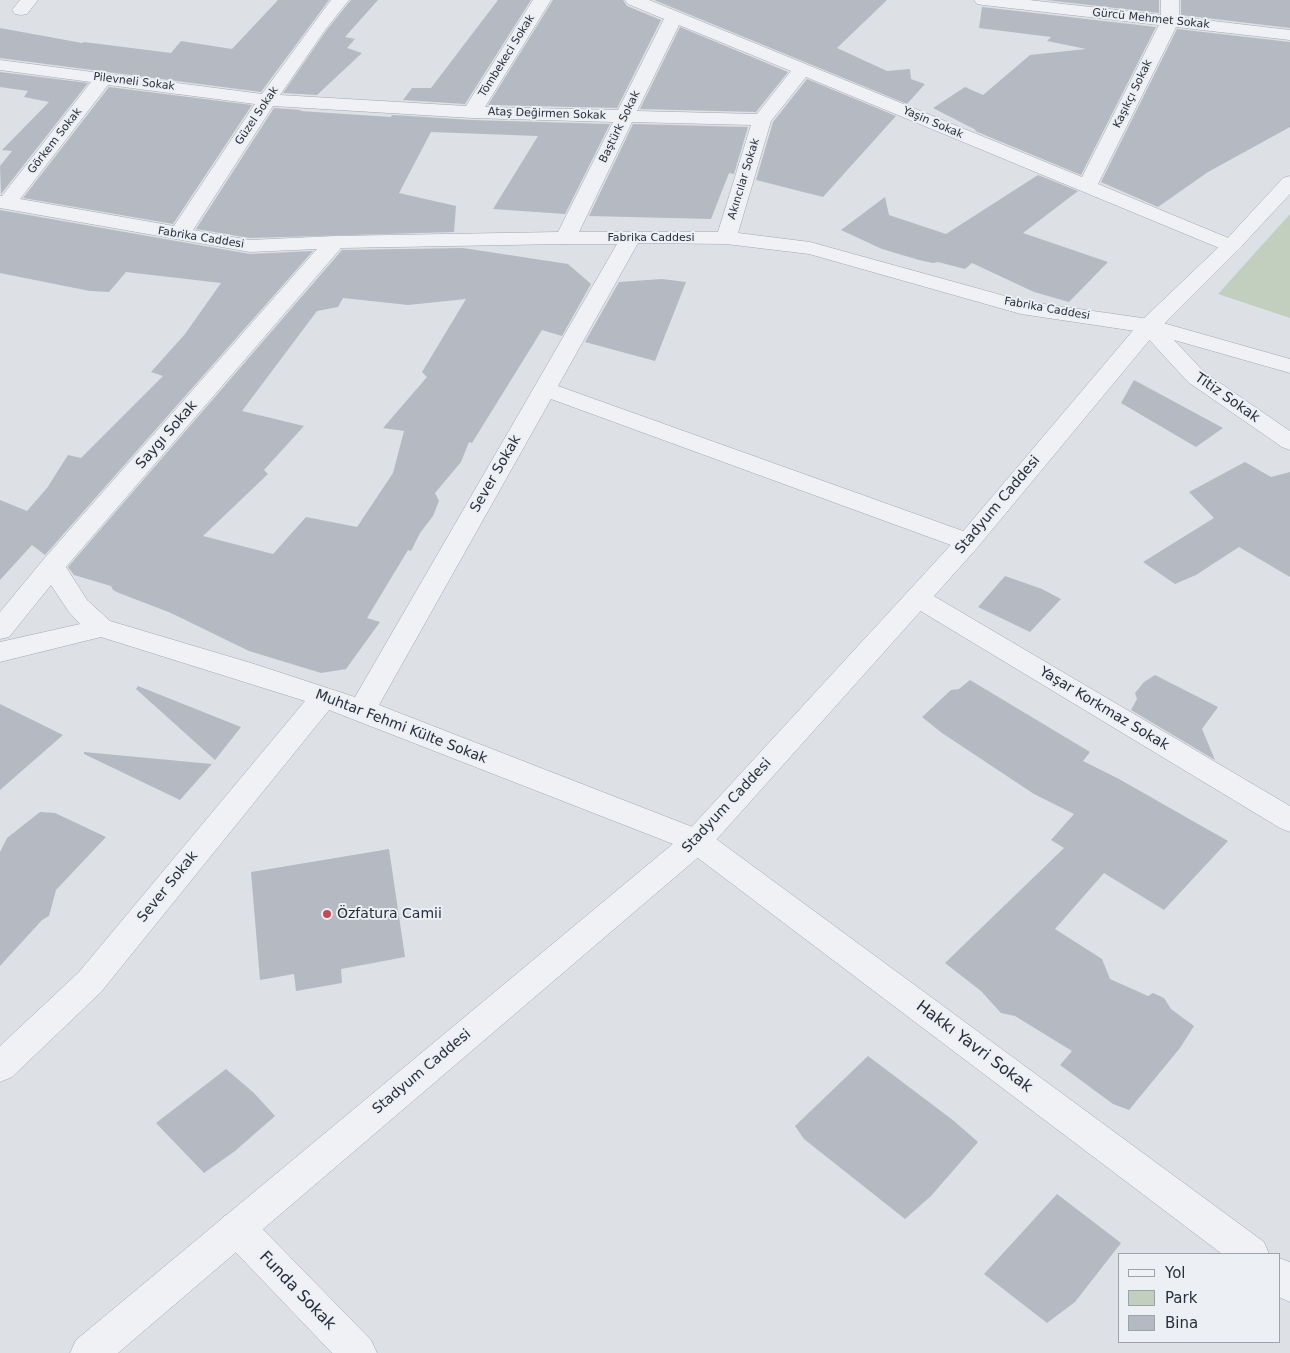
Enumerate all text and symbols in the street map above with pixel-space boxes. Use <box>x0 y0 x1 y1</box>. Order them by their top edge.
street label: Gürcü Mehmet Sokak <box>1092 6 1210 32</box>
street label: Tömbekeci Sokak <box>476 12 538 100</box>
street label: Kaşıkçı Sokak <box>1111 58 1155 130</box>
street label: Pilevneli Sokak <box>92 70 176 94</box>
street label: Güzel Sokak <box>233 84 281 148</box>
street label: Baştürk Sokak <box>597 89 643 165</box>
street label: Yaşin Sokak <box>901 104 965 142</box>
street label: Ataş Değirmen Sokak <box>488 105 606 123</box>
street label: Görkem Sokak <box>25 106 85 176</box>
street label: Akıncılar Sokak <box>725 137 763 221</box>
street label: Fabrika Caddesi <box>157 225 245 251</box>
street label: Fabrika Caddesi <box>608 231 694 245</box>
street label: Fabrika Caddesi <box>1003 295 1091 323</box>
street label: Titiz Sokak <box>1191 370 1263 426</box>
street label: Saygı Sokak <box>133 397 201 473</box>
street label: Sever Sokak <box>467 432 525 516</box>
street label: Stadyum Caddesi <box>952 452 1044 558</box>
street label: Yaşar Korkmaz Sokak <box>1036 664 1172 754</box>
street label: Muhtar Fehmi Külte Sokak <box>313 686 489 768</box>
street label: Stadyum Caddesi <box>679 755 775 857</box>
street label: Sever Sokak <box>134 848 202 926</box>
place label: Özfatura Camii <box>337 906 442 922</box>
marker: Özfatura Camii <box>321 908 333 920</box>
street label: Hakkı Yavri Sokak <box>912 997 1036 1097</box>
street label: Stadyum Caddesi <box>369 1026 475 1118</box>
street label: Funda Sokak <box>255 1248 339 1334</box>
legend <box>1118 1253 1280 1343</box>
text: Yol <box>1165 1264 1186 1282</box>
text: Park <box>1165 1289 1197 1307</box>
text: Bina <box>1165 1314 1198 1332</box>

